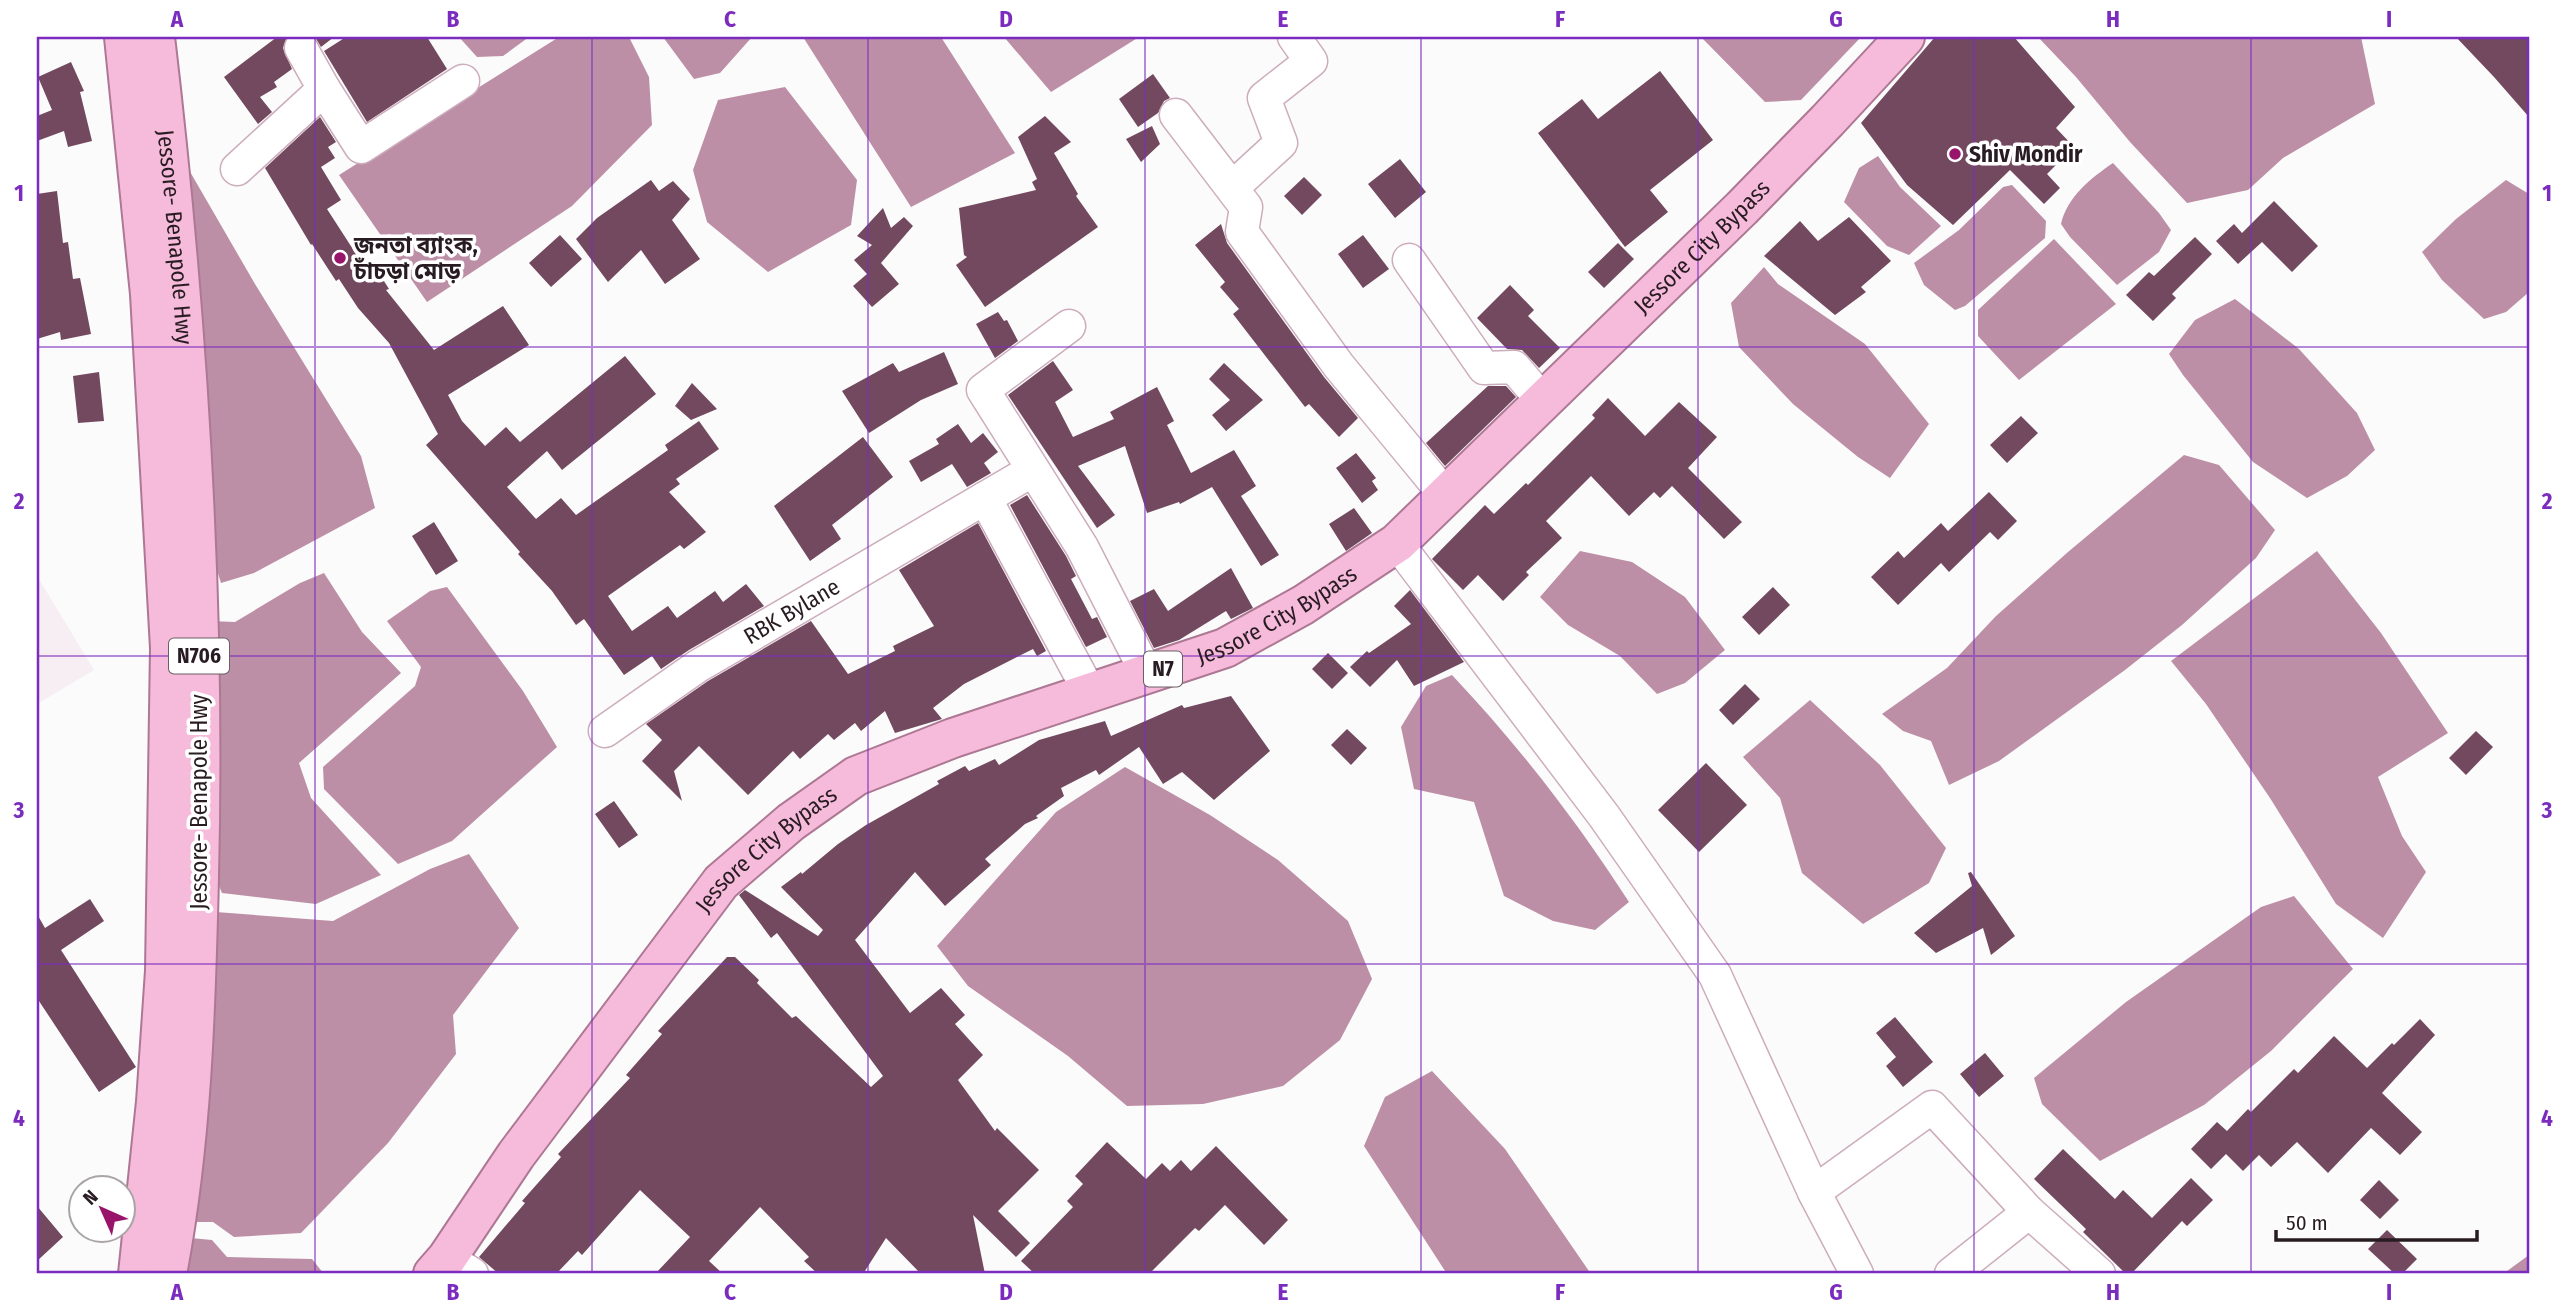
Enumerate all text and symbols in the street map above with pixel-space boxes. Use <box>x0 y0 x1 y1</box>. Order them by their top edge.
text: A <box>170 5 184 33</box>
text: B <box>447 5 460 33</box>
text: C <box>724 5 736 33</box>
text: D <box>999 5 1013 33</box>
text: E <box>1278 5 1289 33</box>
text: F <box>1555 5 1565 33</box>
text: G <box>1829 5 1843 33</box>
text: H <box>2106 5 2120 33</box>
text: I <box>2386 5 2392 33</box>
street label: Jessore- Benapole Hwy <box>151 128 199 346</box>
place label: Shiv Mondir <box>1969 140 2083 168</box>
marker: Shiv Mondir <box>1947 146 1963 162</box>
street label: Jessore City Bypass <box>1628 174 1776 319</box>
text: 1 <box>14 179 24 207</box>
text: 1 <box>2542 179 2552 207</box>
place label: জনতা ব্যাংক, চাঁচড়া মোড় <box>353 231 478 285</box>
marker: জনতা ব্যাংক, চাঁচড়া মোড় <box>332 250 348 266</box>
text: 2 <box>13 487 25 515</box>
text: 2 <box>2541 487 2553 515</box>
street label: Jessore City Bypass <box>1193 559 1362 670</box>
street label: RBK Bylane <box>739 572 845 650</box>
road number: N706 <box>169 638 229 674</box>
road number: N7 <box>1144 652 1182 686</box>
street label: Jessore- Benapole Hwy <box>185 694 213 910</box>
street label: Jessore City Bypass <box>689 780 842 918</box>
text: 3 <box>13 796 25 824</box>
text: 3 <box>2541 796 2553 824</box>
text: 4 <box>13 1104 25 1132</box>
text: 4 <box>2541 1104 2553 1132</box>
north arrow <box>66 1174 136 1244</box>
text: N <box>78 1185 102 1209</box>
scale bar <box>2276 1199 2477 1243</box>
text: 50 m <box>2286 1210 2328 1236</box>
text: A <box>170 1278 184 1306</box>
text: B <box>447 1278 460 1306</box>
text: C <box>724 1278 736 1306</box>
text: D <box>999 1278 1013 1306</box>
text: E <box>1278 1278 1289 1306</box>
text: F <box>1555 1278 1565 1306</box>
text: G <box>1829 1278 1843 1306</box>
text: H <box>2106 1278 2120 1306</box>
text: I <box>2386 1278 2392 1306</box>

